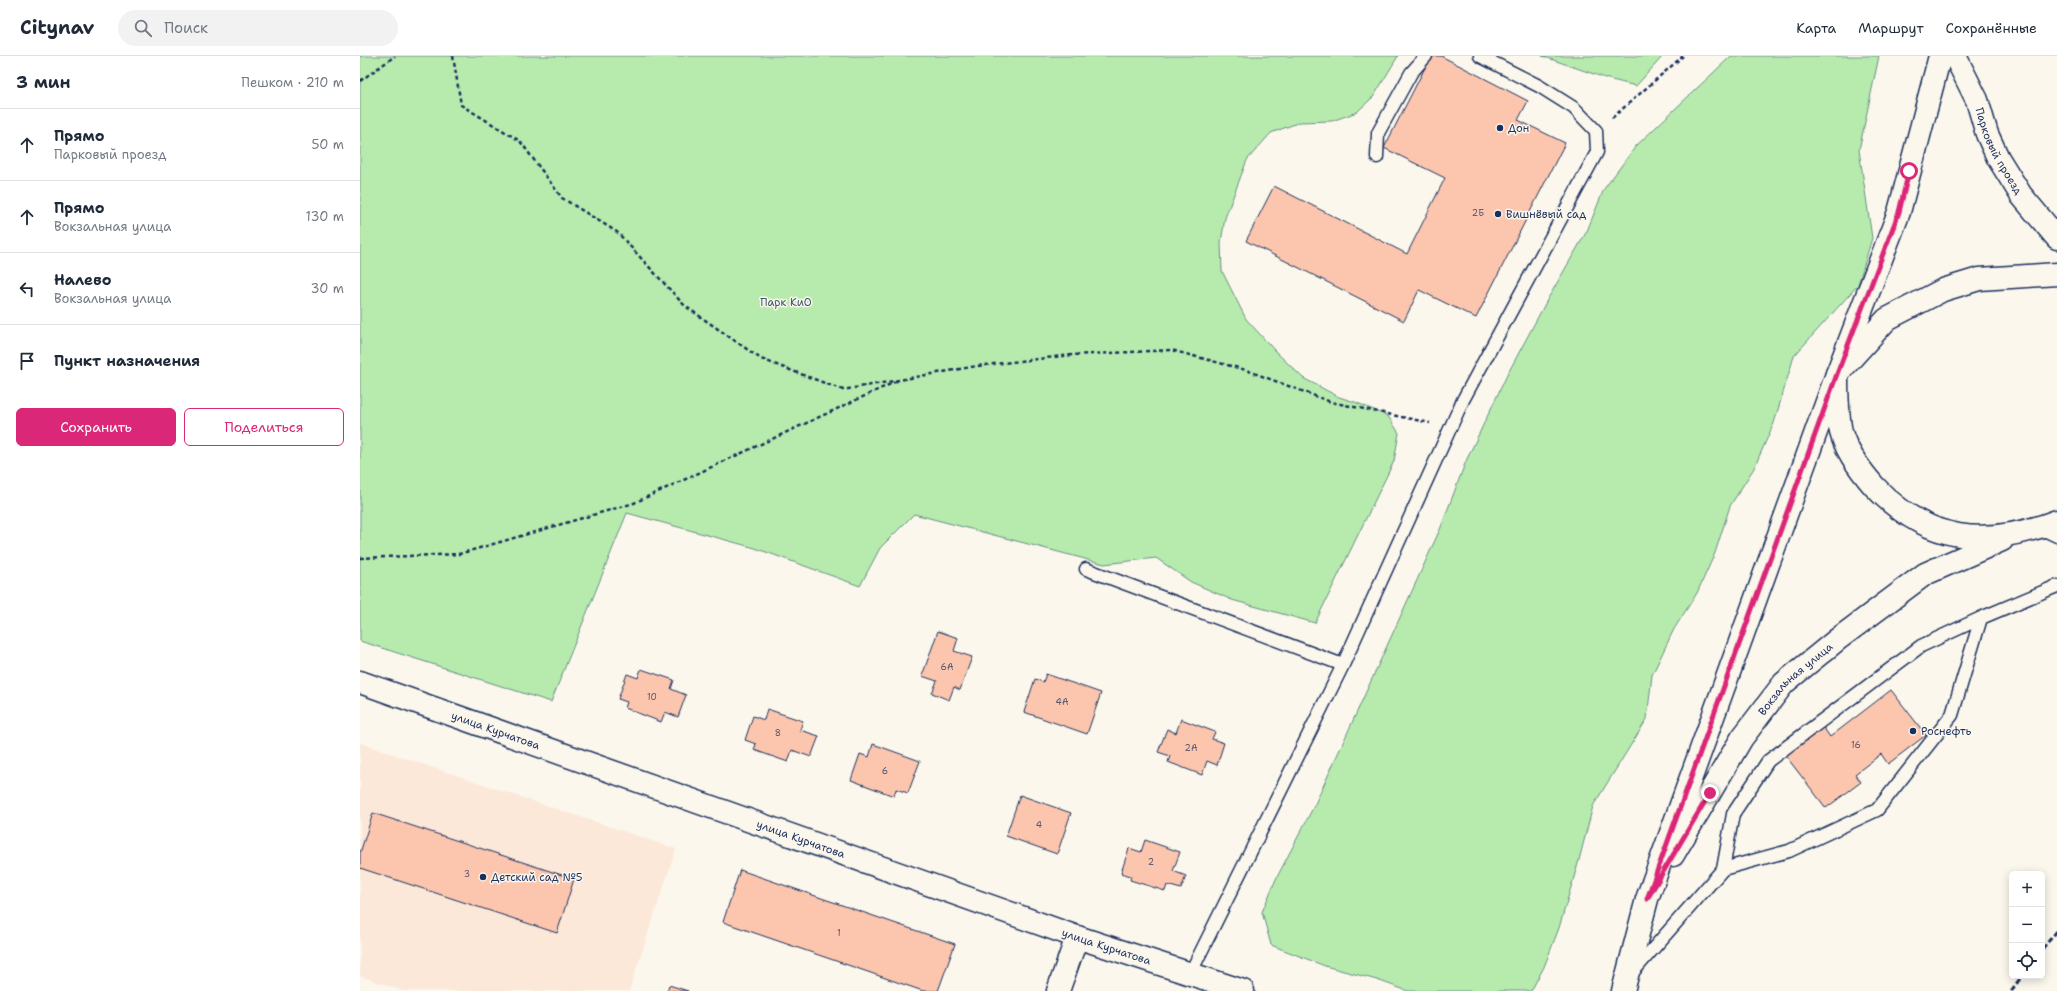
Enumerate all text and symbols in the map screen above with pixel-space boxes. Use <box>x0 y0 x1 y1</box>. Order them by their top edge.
search box <box>118 10 398 46</box>
text: Citynav <box>20 15 94 40</box>
icon: search <box>132 17 154 39</box>
text: Поиск <box>164 18 208 38</box>
text: Карта <box>1796 19 1836 37</box>
text: Маршрут <box>1858 19 1924 37</box>
text: Сохранённые <box>1946 19 2037 37</box>
text: 3 мин <box>16 71 71 93</box>
text: Пешком · 210 m <box>241 74 344 91</box>
street label: Парковый проезд <box>1972 106 2026 197</box>
place label: Дон <box>1508 121 1529 136</box>
marker: Дон <box>1495 123 1505 133</box>
text: Прямо <box>54 126 104 146</box>
icon: ahead <box>16 134 38 156</box>
text: 50 m <box>311 136 344 153</box>
text: Парковый проезд <box>54 146 166 163</box>
route start <box>1900 162 1918 180</box>
text: Прямо <box>54 198 104 218</box>
icon: ahead <box>16 206 38 228</box>
house number: 2Б <box>1472 207 1484 219</box>
place label: Вишнёвый сад <box>1506 207 1586 222</box>
text: 130 m <box>306 208 344 225</box>
marker: Вишнёвый сад <box>1493 209 1503 219</box>
text: Вокзальная улица <box>54 218 171 235</box>
text: Налево <box>54 270 112 290</box>
icon: left <box>16 278 38 300</box>
text: 30 m <box>310 280 344 297</box>
text: Вокзальная улица <box>54 290 171 307</box>
park label: Парк КиО <box>760 295 812 310</box>
icon: arrive <box>16 350 38 372</box>
text: Пункт назначения <box>54 351 200 371</box>
button: Сохранить <box>16 408 176 446</box>
button: Поделиться <box>184 408 344 446</box>
street label: Вокзальная улица <box>1755 639 1836 718</box>
house number: 6А <box>941 661 954 673</box>
house number: 10 <box>647 691 657 703</box>
house number: 4А <box>1056 696 1069 708</box>
street label: улица Курчатова <box>449 708 542 753</box>
place label: Роснефть <box>1921 724 1972 739</box>
marker: Роснефть <box>1908 726 1918 736</box>
house number: 8 <box>775 727 781 739</box>
house number: 16 <box>1851 739 1861 751</box>
house number: 2А <box>1185 742 1198 754</box>
house number: 6 <box>882 765 888 777</box>
route end <box>1701 784 1719 802</box>
street label: улица Курчатова <box>755 816 847 862</box>
house number: 4 <box>1036 819 1042 831</box>
house number: 2 <box>1148 856 1154 868</box>
house number: 3 <box>464 868 470 880</box>
place label: Детский сад №5 <box>491 870 583 885</box>
map controls <box>2009 871 2045 979</box>
button: + <box>2009 871 2045 907</box>
marker: Детский сад №5 <box>478 872 488 882</box>
button: − <box>2009 907 2045 943</box>
street label: улица Курчатова <box>1060 925 1153 968</box>
house number: 1 <box>837 927 841 939</box>
button: locate <box>2009 943 2045 979</box>

